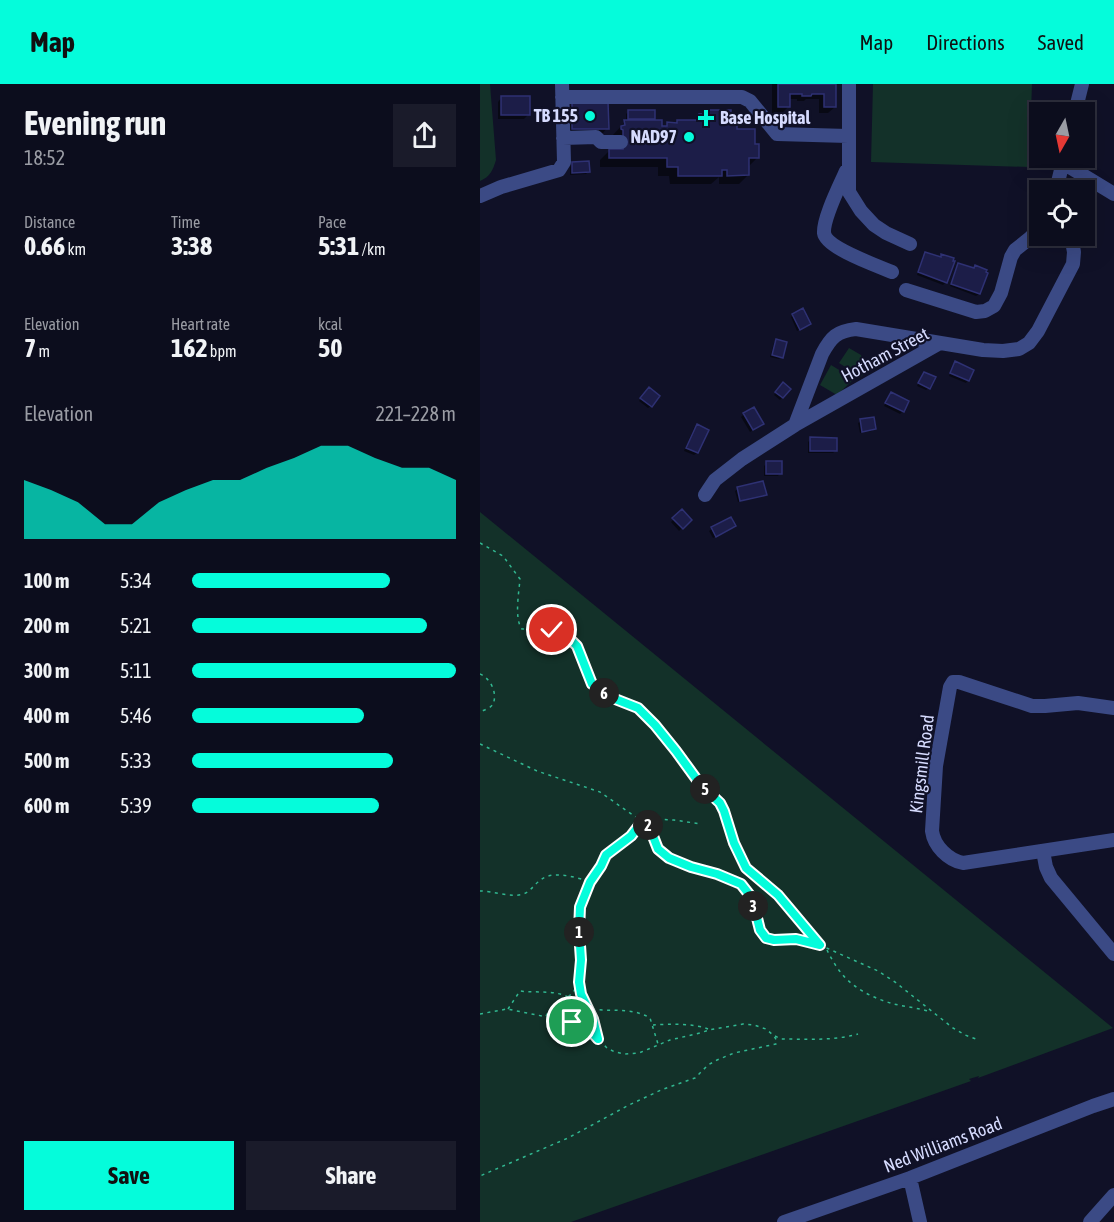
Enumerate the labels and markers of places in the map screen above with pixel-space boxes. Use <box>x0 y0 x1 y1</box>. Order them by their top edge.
place label: TB 155 <box>534 105 578 126</box>
place label: Base Hospital <box>720 107 810 128</box>
marker: TB 155 <box>583 109 597 123</box>
marker: Base Hospital <box>697 109 715 127</box>
place label: NAD97 <box>631 126 677 147</box>
marker: NAD97 <box>682 130 696 144</box>
pin <box>526 604 577 655</box>
pin: 6 <box>589 678 619 708</box>
pin: 5 <box>690 774 720 804</box>
pin: 2 <box>633 810 663 840</box>
pin: 3 <box>738 891 768 921</box>
pin: 1 <box>564 917 594 947</box>
pin <box>546 996 597 1047</box>

